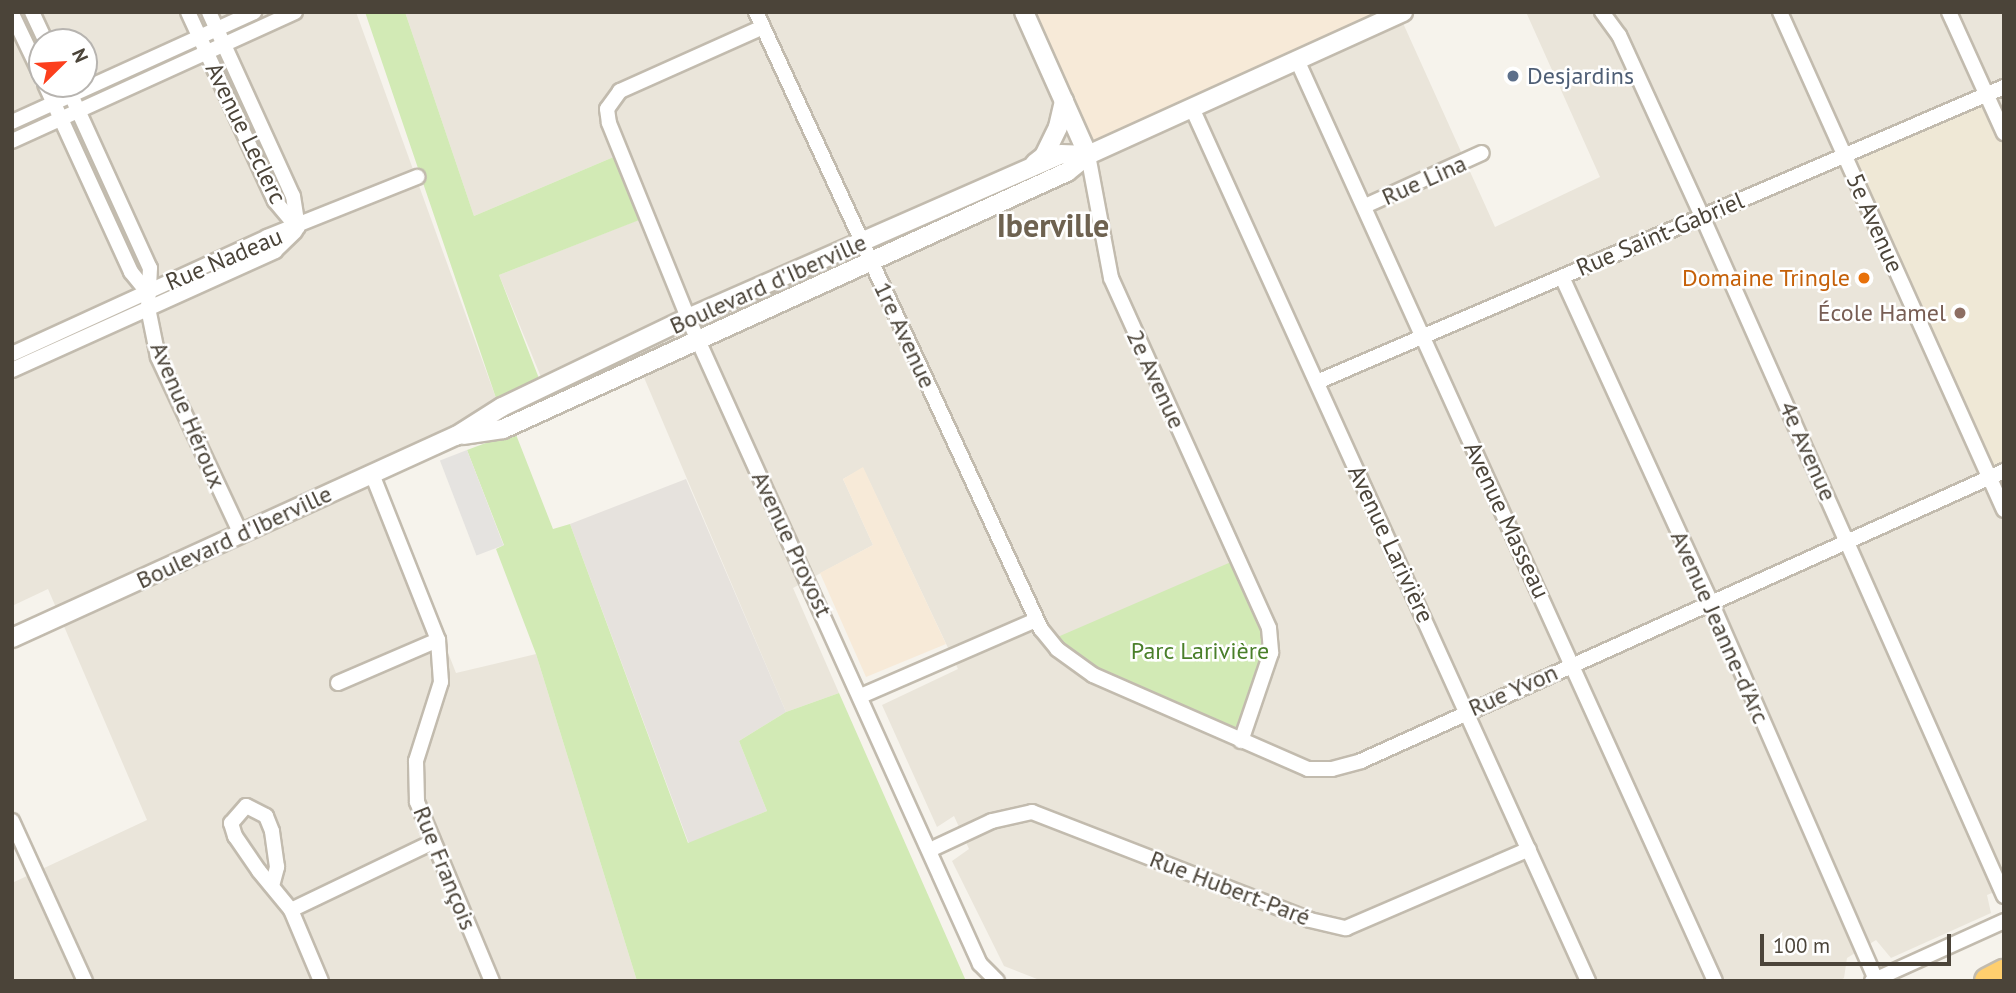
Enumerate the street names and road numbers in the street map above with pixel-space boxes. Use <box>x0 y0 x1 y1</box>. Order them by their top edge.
street label: Avenue Leclerc <box>199 58 293 208</box>
street label: Rue Lina <box>1377 149 1471 211</box>
street label: 5e Avenue <box>1840 168 1910 278</box>
street label: Rue Saint-Gabriel <box>1572 186 1748 282</box>
street label: Rue Nadeau <box>161 222 287 296</box>
street label: Boulevard d'Iberville <box>665 228 871 340</box>
street label: 1re Avenue <box>868 277 942 393</box>
street label: 2e Avenue <box>1120 325 1192 433</box>
street label: Avenue Héroux <box>144 338 232 492</box>
street label: 4e Avenue <box>1773 396 1843 506</box>
street label: Avenue Masseau <box>1458 437 1556 603</box>
street label: Avenue Larivière <box>1342 461 1440 627</box>
street label: Avenue Provost <box>746 467 838 621</box>
street label: Boulevard d'Iberville <box>132 479 336 595</box>
street label: Avenue Jeanne-d'Arc <box>1665 526 1775 728</box>
street label: Rue Yvon <box>1464 658 1562 722</box>
street label: Rue François <box>407 802 483 934</box>
street label: Rue Hubert-Paré <box>1146 844 1314 932</box>

